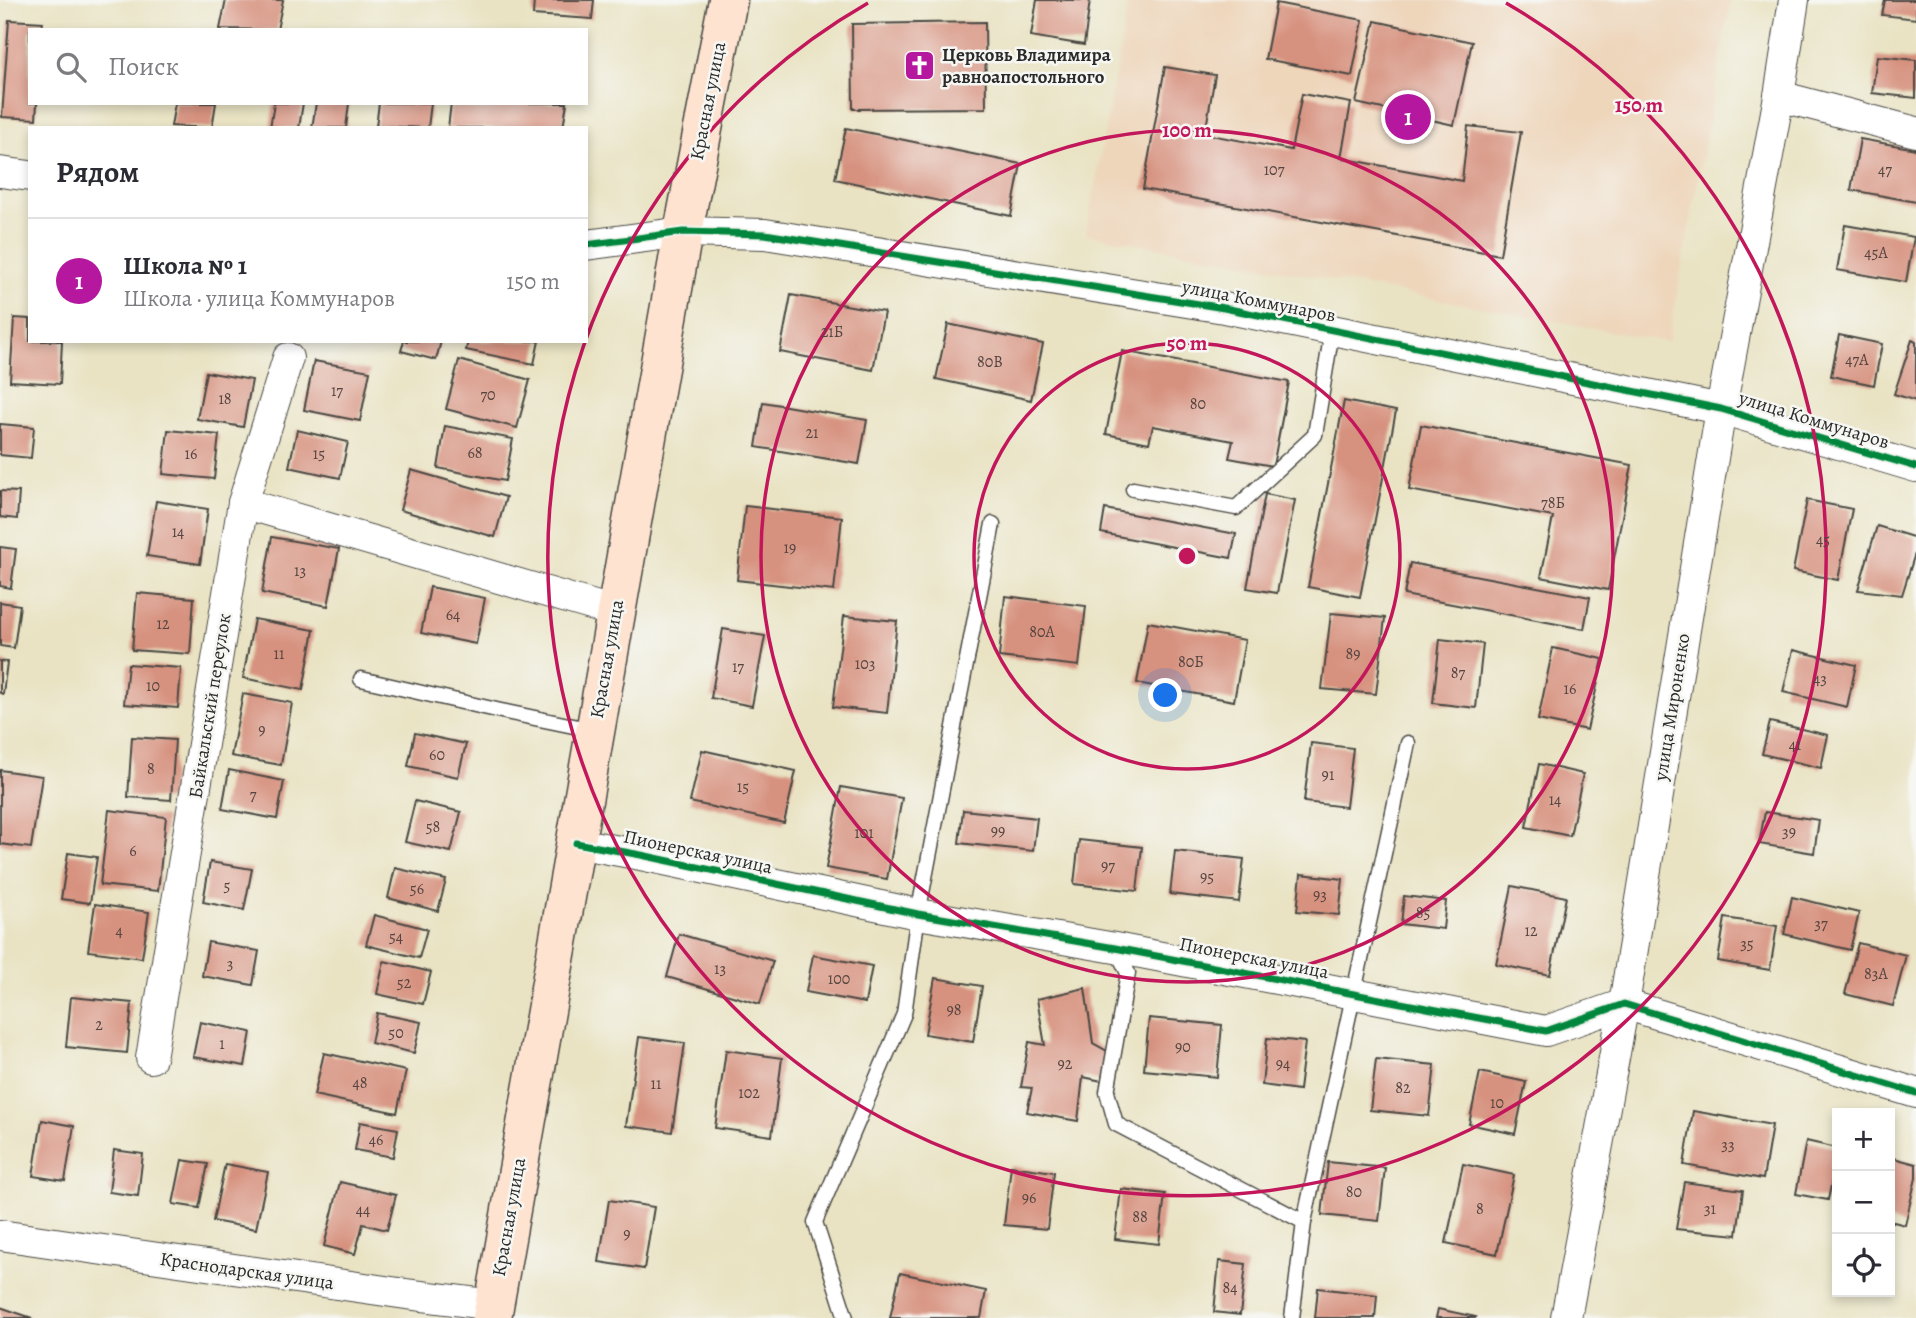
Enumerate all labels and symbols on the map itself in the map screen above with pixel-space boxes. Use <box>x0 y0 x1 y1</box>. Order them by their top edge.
street label: Красная улица <box>684 39 732 162</box>
place label: Церковь Владимира равноапостольного <box>942 42 1112 90</box>
church icon: Церковь Владимира равноапостольного <box>902 49 936 83</box>
pin: 1 <box>1385 91 1431 143</box>
text: 150 m <box>1615 91 1664 119</box>
text: 100 m <box>1162 116 1212 144</box>
house number: 107 <box>1264 159 1285 181</box>
house number: 47 <box>1878 159 1892 181</box>
house number: 45А <box>1864 242 1888 264</box>
street label: улица Коммунаров <box>1179 273 1338 329</box>
house number: 21Б <box>821 321 843 343</box>
text: 50 m <box>1167 329 1208 357</box>
house number: 47А <box>1845 349 1869 371</box>
house number: 80В <box>977 351 1003 373</box>
house number: 17 <box>331 380 343 402</box>
house number: 70 <box>480 384 496 406</box>
street label: улица Коммунаров <box>1735 384 1892 455</box>
house number: 18 <box>218 388 232 410</box>
house number: 80 <box>1190 393 1206 415</box>
house number: 21 <box>805 422 819 444</box>
house number: 68 <box>467 442 483 464</box>
house number: 16 <box>185 443 197 465</box>
house number: 15 <box>313 443 325 465</box>
house number: 78Б <box>1541 492 1565 514</box>
house number: 14 <box>172 521 184 543</box>
house number: 45 <box>1816 529 1830 551</box>
house number: 19 <box>784 537 796 559</box>
centre of rings <box>1175 544 1199 568</box>
house number: 13 <box>294 560 306 582</box>
street label: Красная улица <box>584 597 630 720</box>
house number: 64 <box>446 604 460 626</box>
street label: Байкальский переулок <box>183 612 237 800</box>
house number: 12 <box>156 613 170 635</box>
house number: 80А <box>1029 621 1055 643</box>
street label: улица Мироненко <box>1647 631 1696 784</box>
house number: 11 <box>274 643 285 665</box>
house number: 89 <box>1345 643 1361 665</box>
house number: 80Б <box>1178 651 1204 673</box>
house number: 103 <box>855 653 875 675</box>
house number: 17 <box>732 656 744 678</box>
house number: 87 <box>1451 662 1466 684</box>
house number: 43 <box>1813 668 1827 690</box>
house number: 10 <box>146 675 160 697</box>
your location <box>1148 678 1182 712</box>
house number: 16 <box>1564 678 1576 700</box>
house number: 9 <box>258 719 266 741</box>
house number: 41 <box>1789 734 1802 756</box>
house number: 60 <box>429 744 445 766</box>
house number: 8 <box>147 758 155 780</box>
house number: 91 <box>1322 764 1335 786</box>
house number: 15 <box>737 776 749 798</box>
house number: 7 <box>250 784 257 806</box>
house number: 14 <box>1549 789 1561 811</box>
house number: 58 <box>426 816 440 838</box>
house number: 99 <box>991 820 1005 842</box>
house number: 39 <box>1782 821 1796 843</box>
house number: 101 <box>854 822 874 844</box>
street label: Пионерская улица <box>621 824 775 881</box>
house number: 6 <box>129 840 137 862</box>
house number: 97 <box>1101 855 1115 877</box>
house number: 95 <box>1200 866 1214 888</box>
house number: 5 <box>224 875 231 897</box>
house number: 56 <box>410 878 424 900</box>
house number: 93 <box>1313 884 1327 906</box>
house number: 85 <box>1416 902 1430 924</box>
house number: 37 <box>1814 913 1828 935</box>
house number: 4 <box>115 920 123 942</box>
house number: 12 <box>1524 920 1538 942</box>
house number: 54 <box>389 926 403 948</box>
street label: Пионерская улица <box>1177 931 1331 985</box>
house number: 35 <box>1740 933 1754 955</box>
house number: 3 <box>227 953 233 975</box>
house number: 13 <box>714 958 726 980</box>
house number: 83А <box>1864 963 1889 985</box>
house number: 100 <box>828 968 850 990</box>
house number: 52 <box>397 972 412 994</box>
house number: 98 <box>946 999 962 1021</box>
house number: 2 <box>95 1014 103 1036</box>
house number: 50 <box>388 1022 404 1044</box>
house number: 1 <box>219 1033 225 1055</box>
house number: 90 <box>1175 1036 1191 1058</box>
house number: 92 <box>1058 1053 1073 1075</box>
house number: 94 <box>1276 1053 1290 1075</box>
house number: 48 <box>352 1072 368 1094</box>
house number: 11 <box>651 1073 662 1095</box>
house number: 82 <box>1395 1077 1411 1099</box>
house number: 102 <box>738 1082 760 1104</box>
house number: 10 <box>1490 1092 1504 1114</box>
house number: 46 <box>369 1129 383 1151</box>
house number: 33 <box>1721 1134 1735 1156</box>
street label: Красная улица <box>486 1155 532 1278</box>
house number: 80 <box>1346 1181 1362 1203</box>
house number: 96 <box>1022 1187 1036 1209</box>
house number: 8 <box>1476 1198 1484 1220</box>
house number: 31 <box>1704 1198 1717 1220</box>
house number: 44 <box>356 1199 370 1221</box>
house number: 88 <box>1132 1206 1148 1228</box>
house number: 9 <box>623 1223 631 1245</box>
street label: Краснодарская улица <box>158 1246 336 1296</box>
house number: 84 <box>1222 1277 1238 1299</box>

